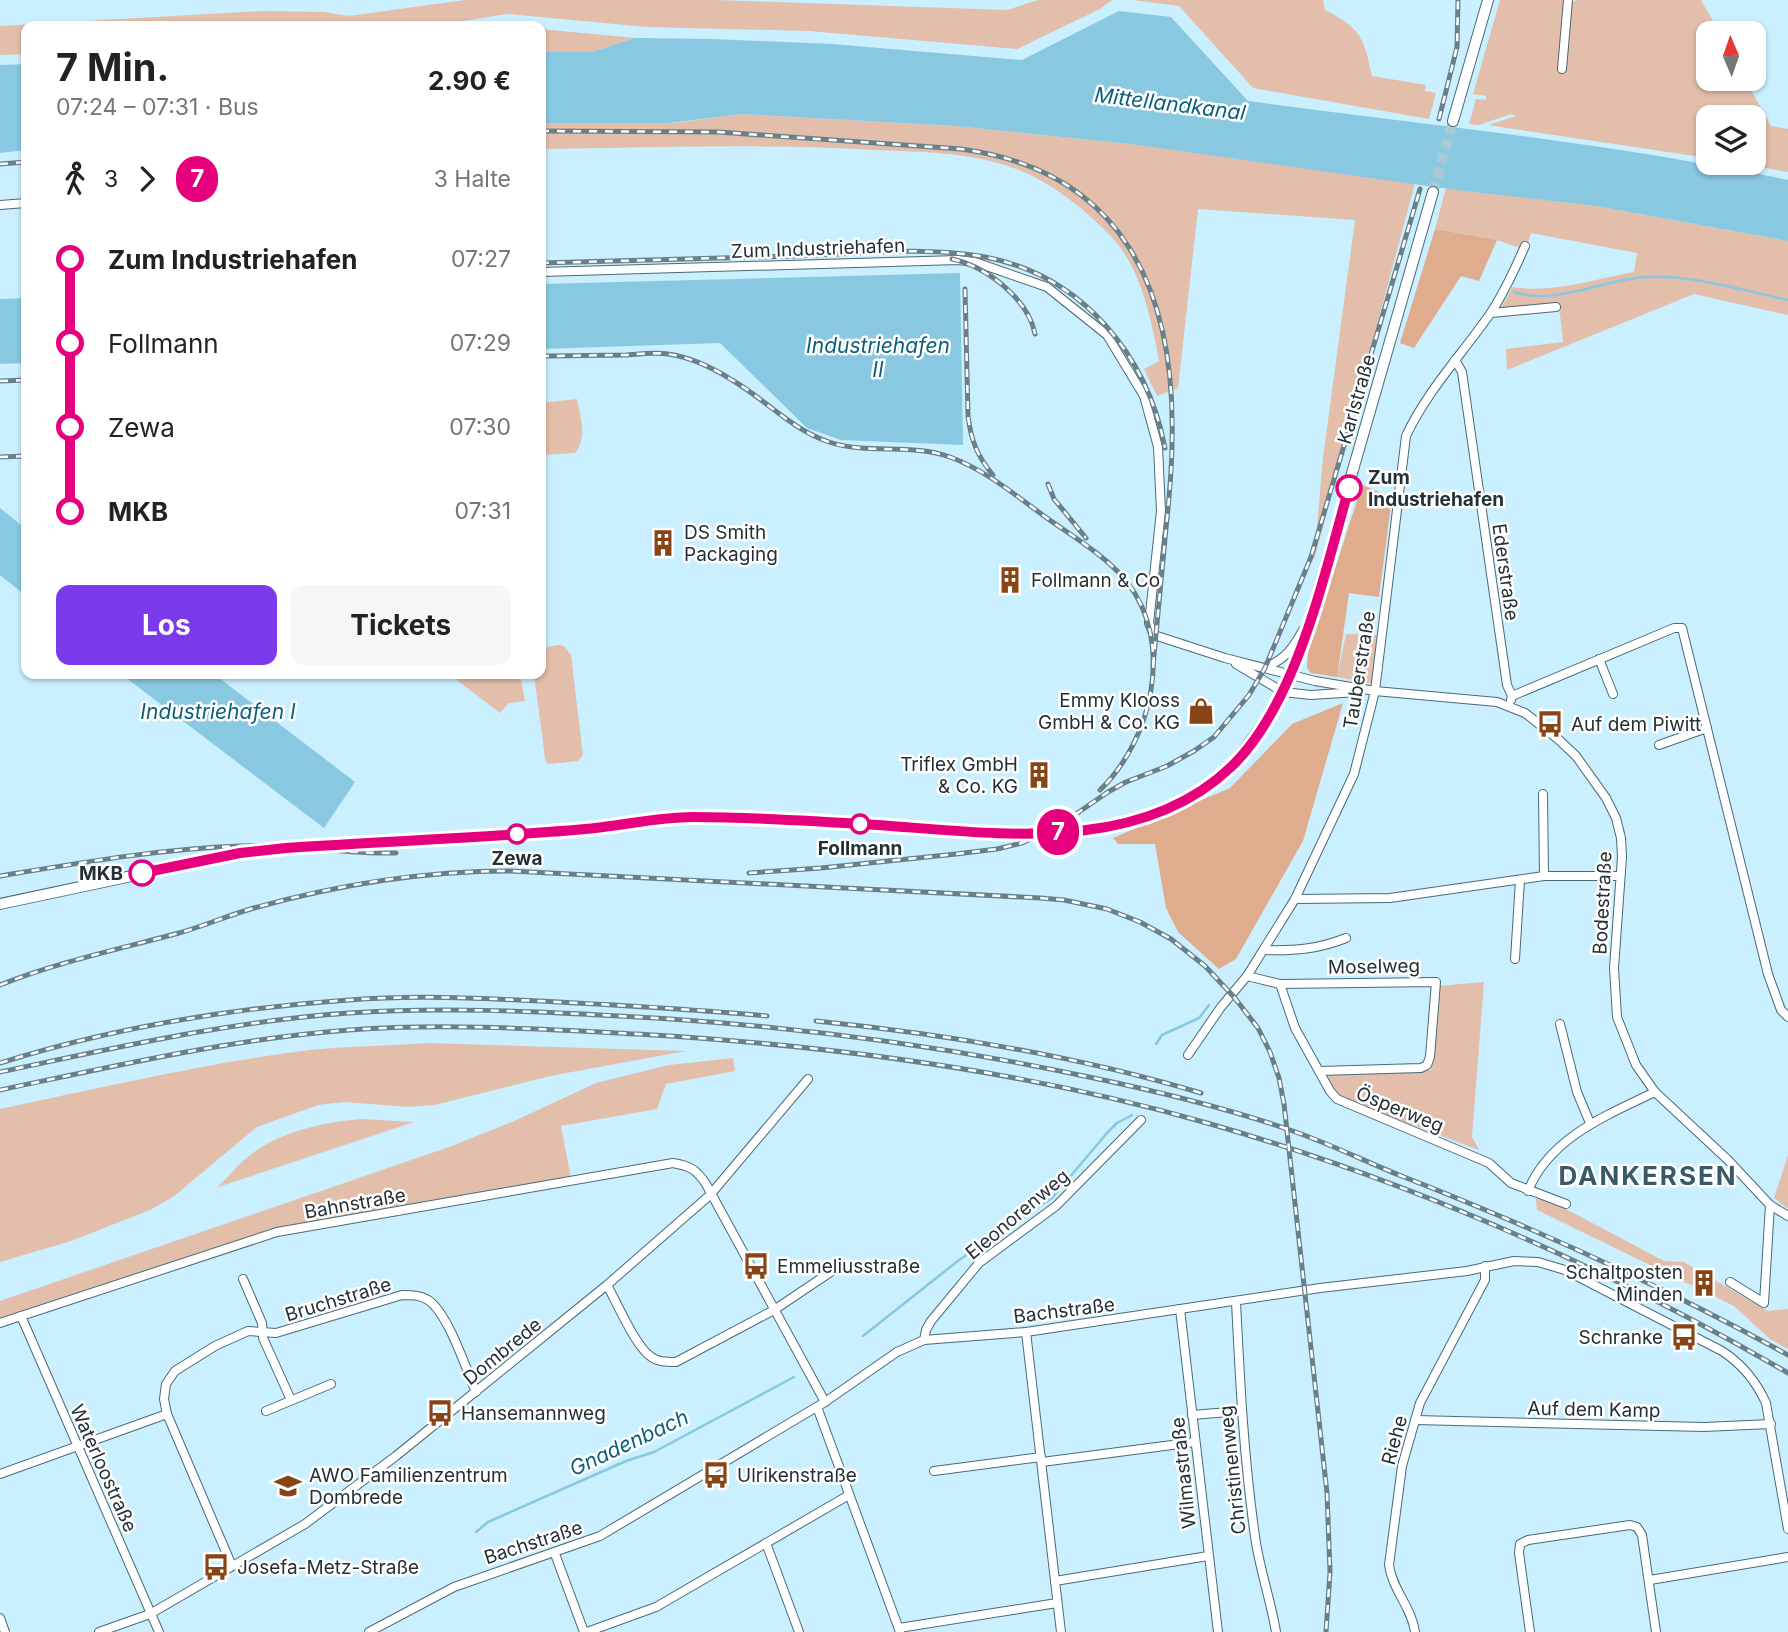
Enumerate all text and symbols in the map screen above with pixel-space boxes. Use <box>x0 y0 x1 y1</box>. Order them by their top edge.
north arrow <box>1696 21 1766 91</box>
map controls <box>1696 21 1766 175</box>
text: 7 Min. <box>56 44 169 90</box>
text: 2.90 € <box>428 65 511 96</box>
water label: Mittellandkanal <box>1093 82 1248 125</box>
text: 07:24 – 07:31 · Bus <box>56 93 259 121</box>
button: layers <box>1696 105 1766 175</box>
icon: walk <box>56 160 94 198</box>
icon: forward <box>128 160 166 198</box>
text: 7 <box>190 164 204 193</box>
text: 3 <box>104 165 118 193</box>
text: 3 Halte <box>434 165 511 193</box>
street label: Zum Industriehafen <box>730 234 906 263</box>
text: Zum Industriehafen <box>108 244 358 275</box>
text: 07:27 <box>451 245 511 273</box>
text: Follmann <box>108 328 219 359</box>
text: 07:29 <box>450 329 511 357</box>
water label: Industriehafen II <box>806 333 950 382</box>
street label: Karlstraße <box>1333 352 1380 447</box>
text: Zewa <box>108 412 175 443</box>
text: 07:30 <box>449 413 511 441</box>
place label: Zum Industriehafen <box>1368 466 1504 511</box>
marker: Zum Industriehafen <box>1336 475 1362 501</box>
text: MKB <box>108 496 168 527</box>
text: 07:31 <box>455 497 511 525</box>
place label: DS Smith Packaging <box>684 521 778 566</box>
street label: Ederstraße <box>1487 522 1524 622</box>
building icon: DS Smith Packaging <box>648 528 678 558</box>
building icon: Follmann & Co <box>995 565 1025 595</box>
place label: Follmann & Co <box>1031 569 1160 592</box>
button: Los <box>56 585 277 665</box>
button: Tickets <box>291 585 511 665</box>
street label: Tauberstraße <box>1339 609 1380 731</box>
place label: Emmy Klooss GmbH & Co. KG <box>1038 689 1180 734</box>
shop icon: Emmy Klooss GmbH & Co. KG <box>1186 696 1216 726</box>
water label: Industriehafen I <box>140 699 296 724</box>
bus stop icon: Auf dem Piwitt <box>1535 709 1565 739</box>
place label: Auf dem Piwitt <box>1571 713 1701 736</box>
place label: Triflex GmbH & Co. KG <box>900 753 1018 798</box>
building icon: Triflex GmbH & Co. KG <box>1024 760 1054 790</box>
line badge: 7 <box>1035 809 1081 855</box>
marker: Follmann <box>850 814 870 834</box>
text: 7 <box>1051 817 1065 846</box>
marker: Zewa <box>507 824 527 844</box>
place label: Follmann <box>818 837 902 860</box>
place label: Zewa <box>492 847 542 870</box>
street label: Bodestraße <box>1588 851 1617 955</box>
marker: MKB <box>129 860 155 886</box>
place label: MKB <box>79 862 123 885</box>
street label: Moselweg <box>1328 954 1420 979</box>
street label: Ösperweg <box>1353 1081 1447 1137</box>
district label: DANKERSEN <box>1558 1160 1738 1191</box>
street label: Eleonorenweg <box>961 1164 1074 1264</box>
street label: Bahnstraße <box>303 1183 408 1224</box>
bus stop icon: Emmeliusstraße <box>741 1251 771 1281</box>
place label: Emmeliusstraße <box>777 1255 920 1278</box>
place label: Schaltposten Minden <box>1566 1261 1683 1306</box>
building icon: Schaltposten Minden <box>1689 1268 1719 1298</box>
street label: Bruchstraße <box>282 1272 394 1327</box>
street label: Bachstraße <box>1012 1293 1116 1328</box>
street label: Dombrede <box>459 1313 546 1390</box>
bus stop icon: Schranke <box>1669 1322 1699 1352</box>
place label: Schranke <box>1579 1326 1663 1349</box>
street label: Auf dem Kamp <box>1527 1397 1661 1422</box>
bus stop icon: Hansemannweg <box>425 1398 455 1428</box>
street label: Waterloostraße <box>65 1401 142 1536</box>
place label: Hansemannweg <box>461 1402 606 1425</box>
water label: Gnadenbach <box>565 1404 692 1481</box>
street label: Christinenweg <box>1214 1404 1251 1536</box>
street label: Riehe <box>1377 1413 1412 1467</box>
street label: Wilmastraße <box>1166 1416 1201 1530</box>
bus stop icon: Ulrikenstraße <box>701 1460 731 1490</box>
place label: AWO Familienzentrum Dombrede <box>309 1464 508 1509</box>
place label: Ulrikenstraße <box>737 1464 857 1487</box>
school or university icon: AWO Familienzentrum Dombrede <box>273 1471 303 1501</box>
street label: Bachstraße <box>481 1516 585 1569</box>
bus stop icon: Josefa-Metz-Straße <box>201 1552 231 1582</box>
place label: Josefa-Metz-Straße <box>237 1556 419 1579</box>

